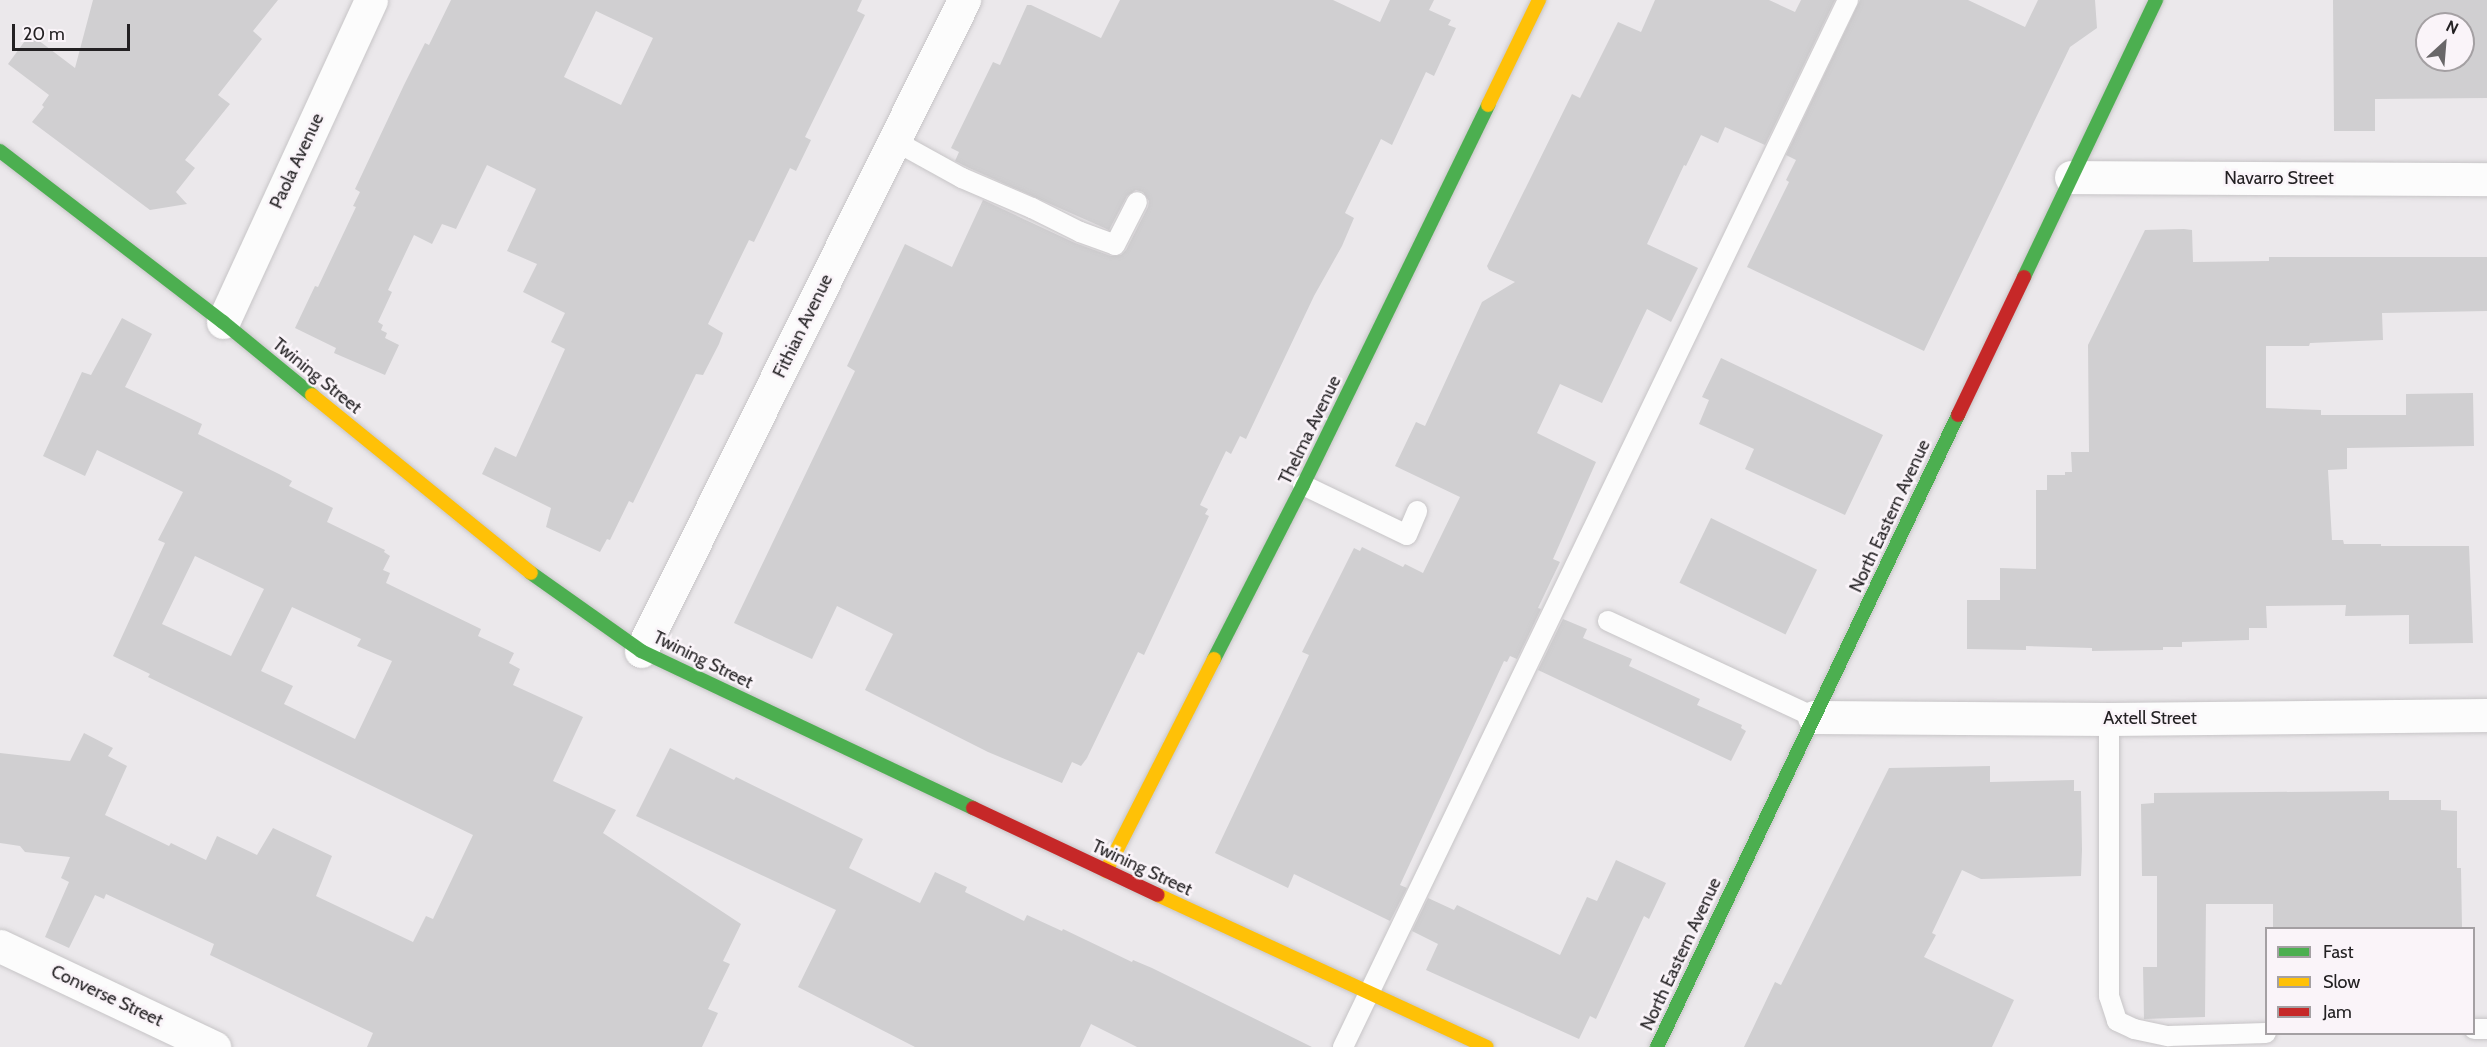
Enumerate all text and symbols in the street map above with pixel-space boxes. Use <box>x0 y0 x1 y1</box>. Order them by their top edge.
scale bar <box>15 12 134 50</box>
north arrow <box>2415 12 2475 72</box>
text: N <box>2443 16 2461 38</box>
text: 20 m <box>23 23 65 45</box>
street label: Paola Avenue <box>266 110 328 212</box>
street label: Navarro Street <box>2224 167 2334 189</box>
street label: Fithian Avenue <box>769 271 837 381</box>
street label: Twining Street <box>268 334 366 418</box>
street label: Thelma Avenue <box>1274 372 1346 488</box>
street label: North Eastern Avenue <box>1845 436 1935 596</box>
street label: Twining Street <box>650 627 756 693</box>
street label: Axtell Street <box>2103 707 2197 729</box>
street label: Twining Street <box>1088 835 1196 901</box>
street label: North Eastern Avenue <box>1636 874 1726 1034</box>
legend <box>2265 927 2475 1035</box>
text: Fast <box>2323 941 2354 963</box>
street label: Converse Street <box>48 961 166 1031</box>
text: Slow <box>2323 971 2360 993</box>
text: Jam <box>2323 1001 2352 1023</box>

